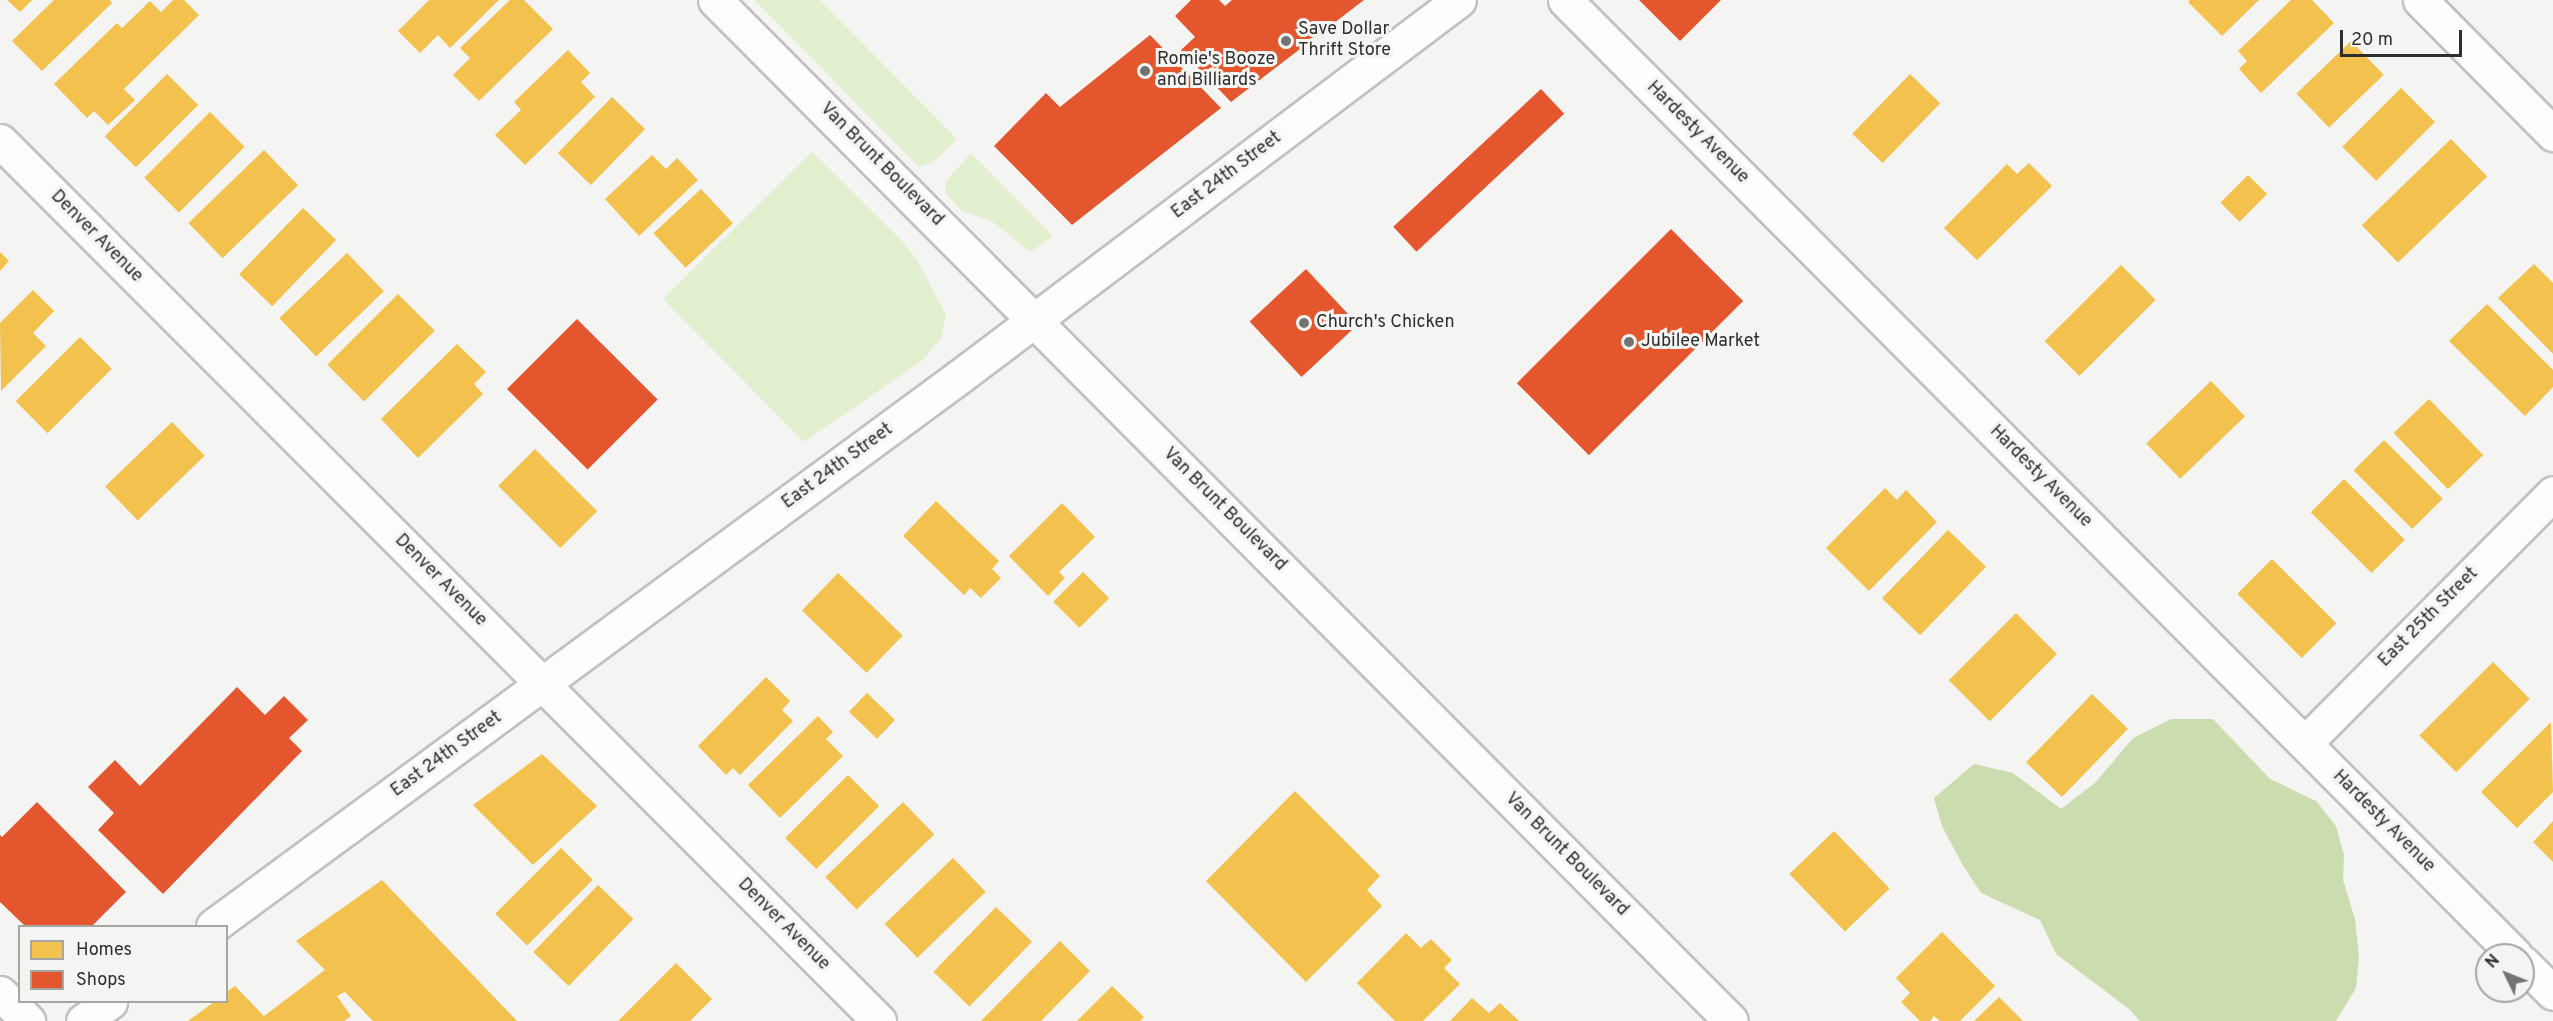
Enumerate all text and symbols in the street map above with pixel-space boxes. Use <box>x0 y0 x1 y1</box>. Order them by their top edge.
scale bar <box>2343 18 2464 56</box>
place label: Save Dollar Thrift Store <box>1298 20 1391 63</box>
text: 20 m <box>2351 29 2393 52</box>
marker: Save Dollar Thrift Store <box>1279 34 1293 48</box>
place label: Romie's Booze and Billiards <box>1157 50 1275 92</box>
marker: Romie's Booze and Billiards <box>1138 64 1152 78</box>
street label: Hardesty Avenue <box>1641 77 1753 189</box>
street label: Van Brunt Boulevard <box>815 99 947 231</box>
street label: East 24th Street <box>1168 128 1286 224</box>
street label: Denver Avenue <box>45 186 147 288</box>
place label: Church's Chicken <box>1316 312 1455 334</box>
marker: Church's Chicken <box>1297 316 1311 330</box>
place label: Jubilee Market <box>1641 331 1760 353</box>
marker: Jubilee Market <box>1622 335 1636 349</box>
street label: East 24th Street <box>778 420 898 514</box>
street label: Hardesty Avenue <box>1984 421 2096 533</box>
street label: Van Brunt Boulevard <box>1158 444 1290 576</box>
street label: Denver Avenue <box>389 530 491 632</box>
street label: East 25th Street <box>2375 564 2483 672</box>
street label: East 24th Street <box>387 708 507 802</box>
street label: Hardesty Avenue <box>2327 766 2439 878</box>
street label: Van Brunt Boulevard <box>1500 789 1632 921</box>
street label: Denver Avenue <box>732 874 834 976</box>
legend <box>18 925 228 1003</box>
text: Homes <box>76 939 132 962</box>
north arrow <box>2475 943 2535 1003</box>
text: N <box>2482 951 2505 973</box>
text: Shops <box>76 969 126 992</box>

